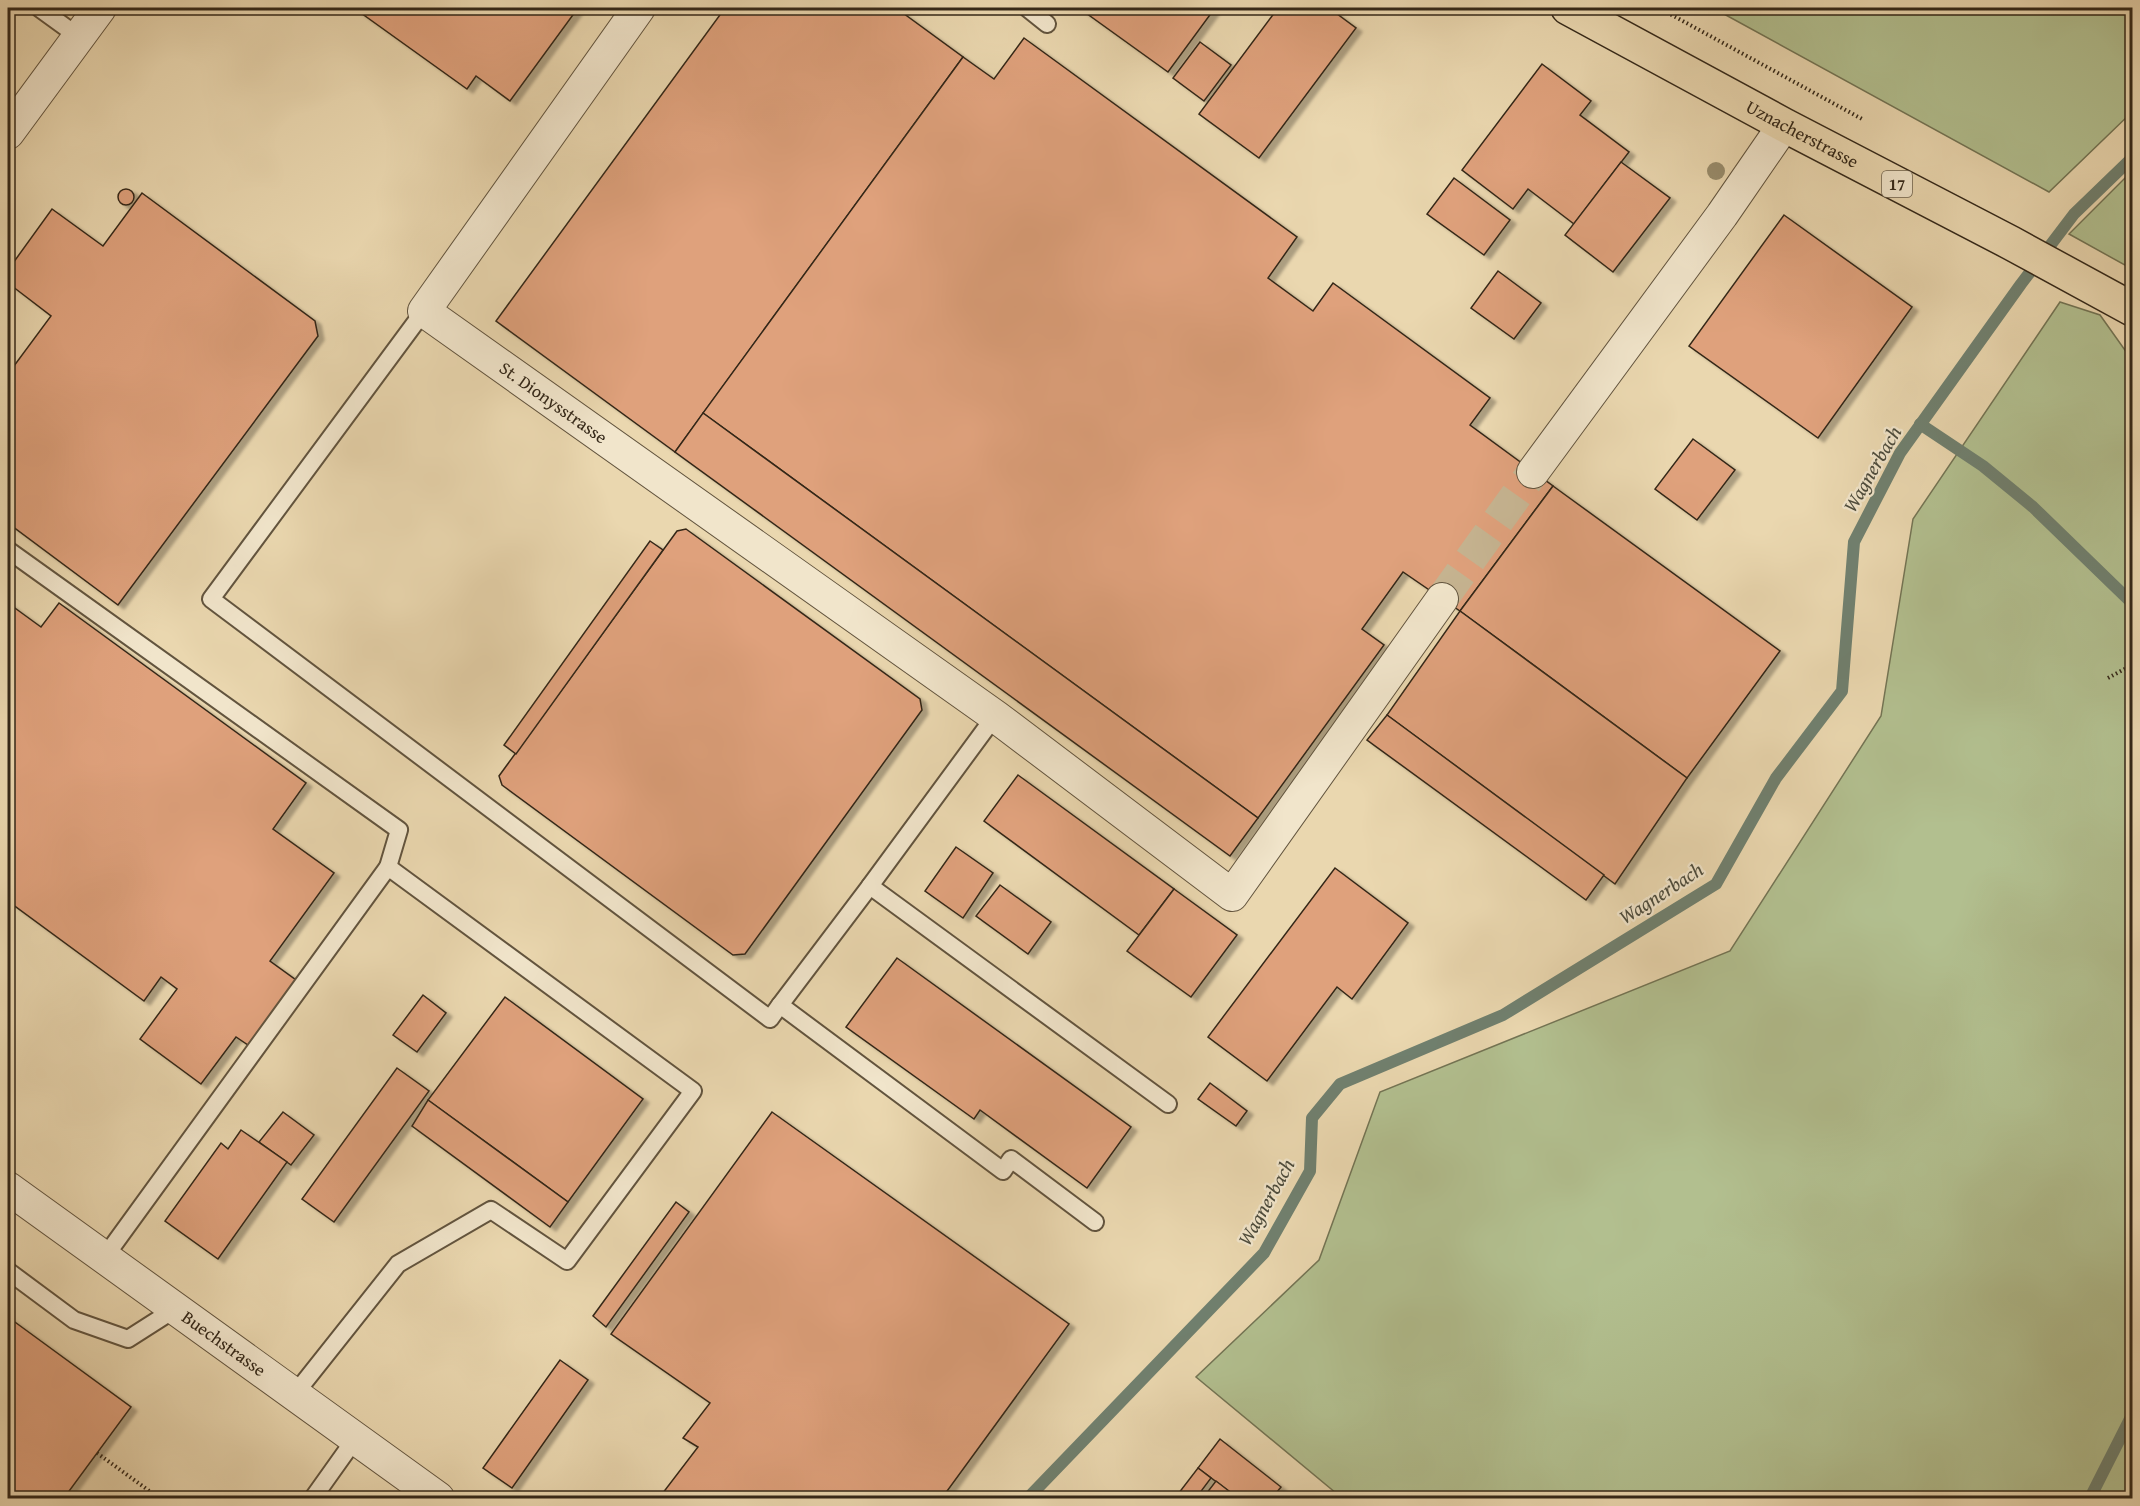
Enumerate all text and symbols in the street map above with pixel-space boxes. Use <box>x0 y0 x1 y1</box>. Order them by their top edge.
street label: Uznacherstrasse <box>1741 93 1864 175</box>
road number: 17 <box>1882 171 1912 197</box>
street label: St. Dionysstrasse <box>494 355 613 450</box>
water label: Wagnerbach <box>1835 420 1908 517</box>
water label: Wagnerbach <box>1613 854 1709 931</box>
water label: Wagnerbach <box>1230 1153 1301 1251</box>
street label: Buechstrasse <box>176 1303 272 1383</box>

